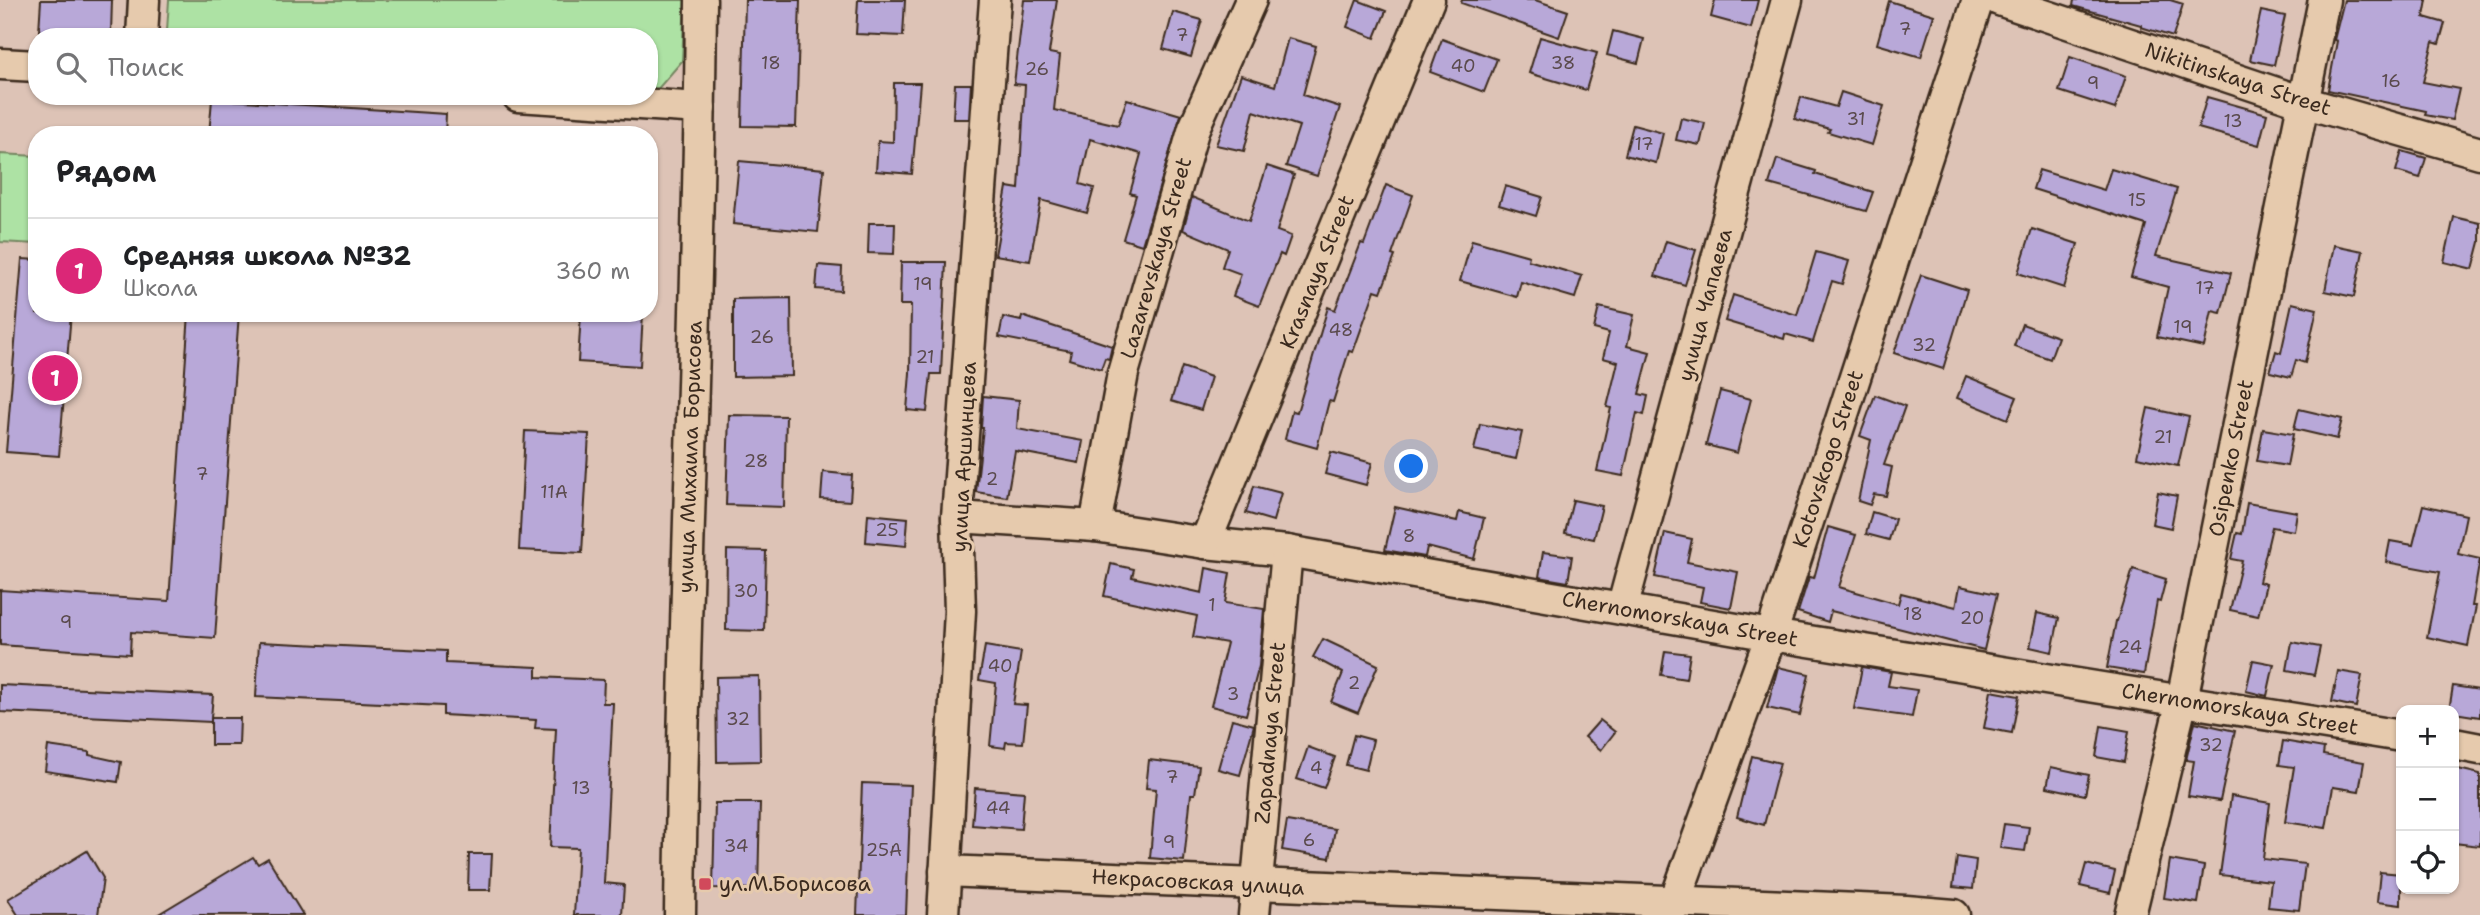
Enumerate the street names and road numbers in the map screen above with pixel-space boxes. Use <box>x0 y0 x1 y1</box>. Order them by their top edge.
street label: Nikitinskaya Street <box>2141 36 2335 122</box>
street label: Lazarevskaya Street <box>1114 154 1198 362</box>
street label: Krasnaya Street <box>1273 191 1361 353</box>
street label: улица Чапаева <box>1671 226 1739 384</box>
street label: улица Михаила Борисова <box>671 320 709 594</box>
street label: улица Аршинцева <box>945 361 983 553</box>
street label: Kotovskogo Street <box>1786 367 1870 551</box>
street label: Osipenko Street <box>2202 377 2260 539</box>
street label: Chernomorskaya Street <box>1560 584 1800 654</box>
street label: Zapadnaya Street <box>1248 641 1292 825</box>
street label: Chernomorskaya Street <box>2120 676 2360 742</box>
street label: Некрасовская улица <box>1091 862 1305 902</box>

